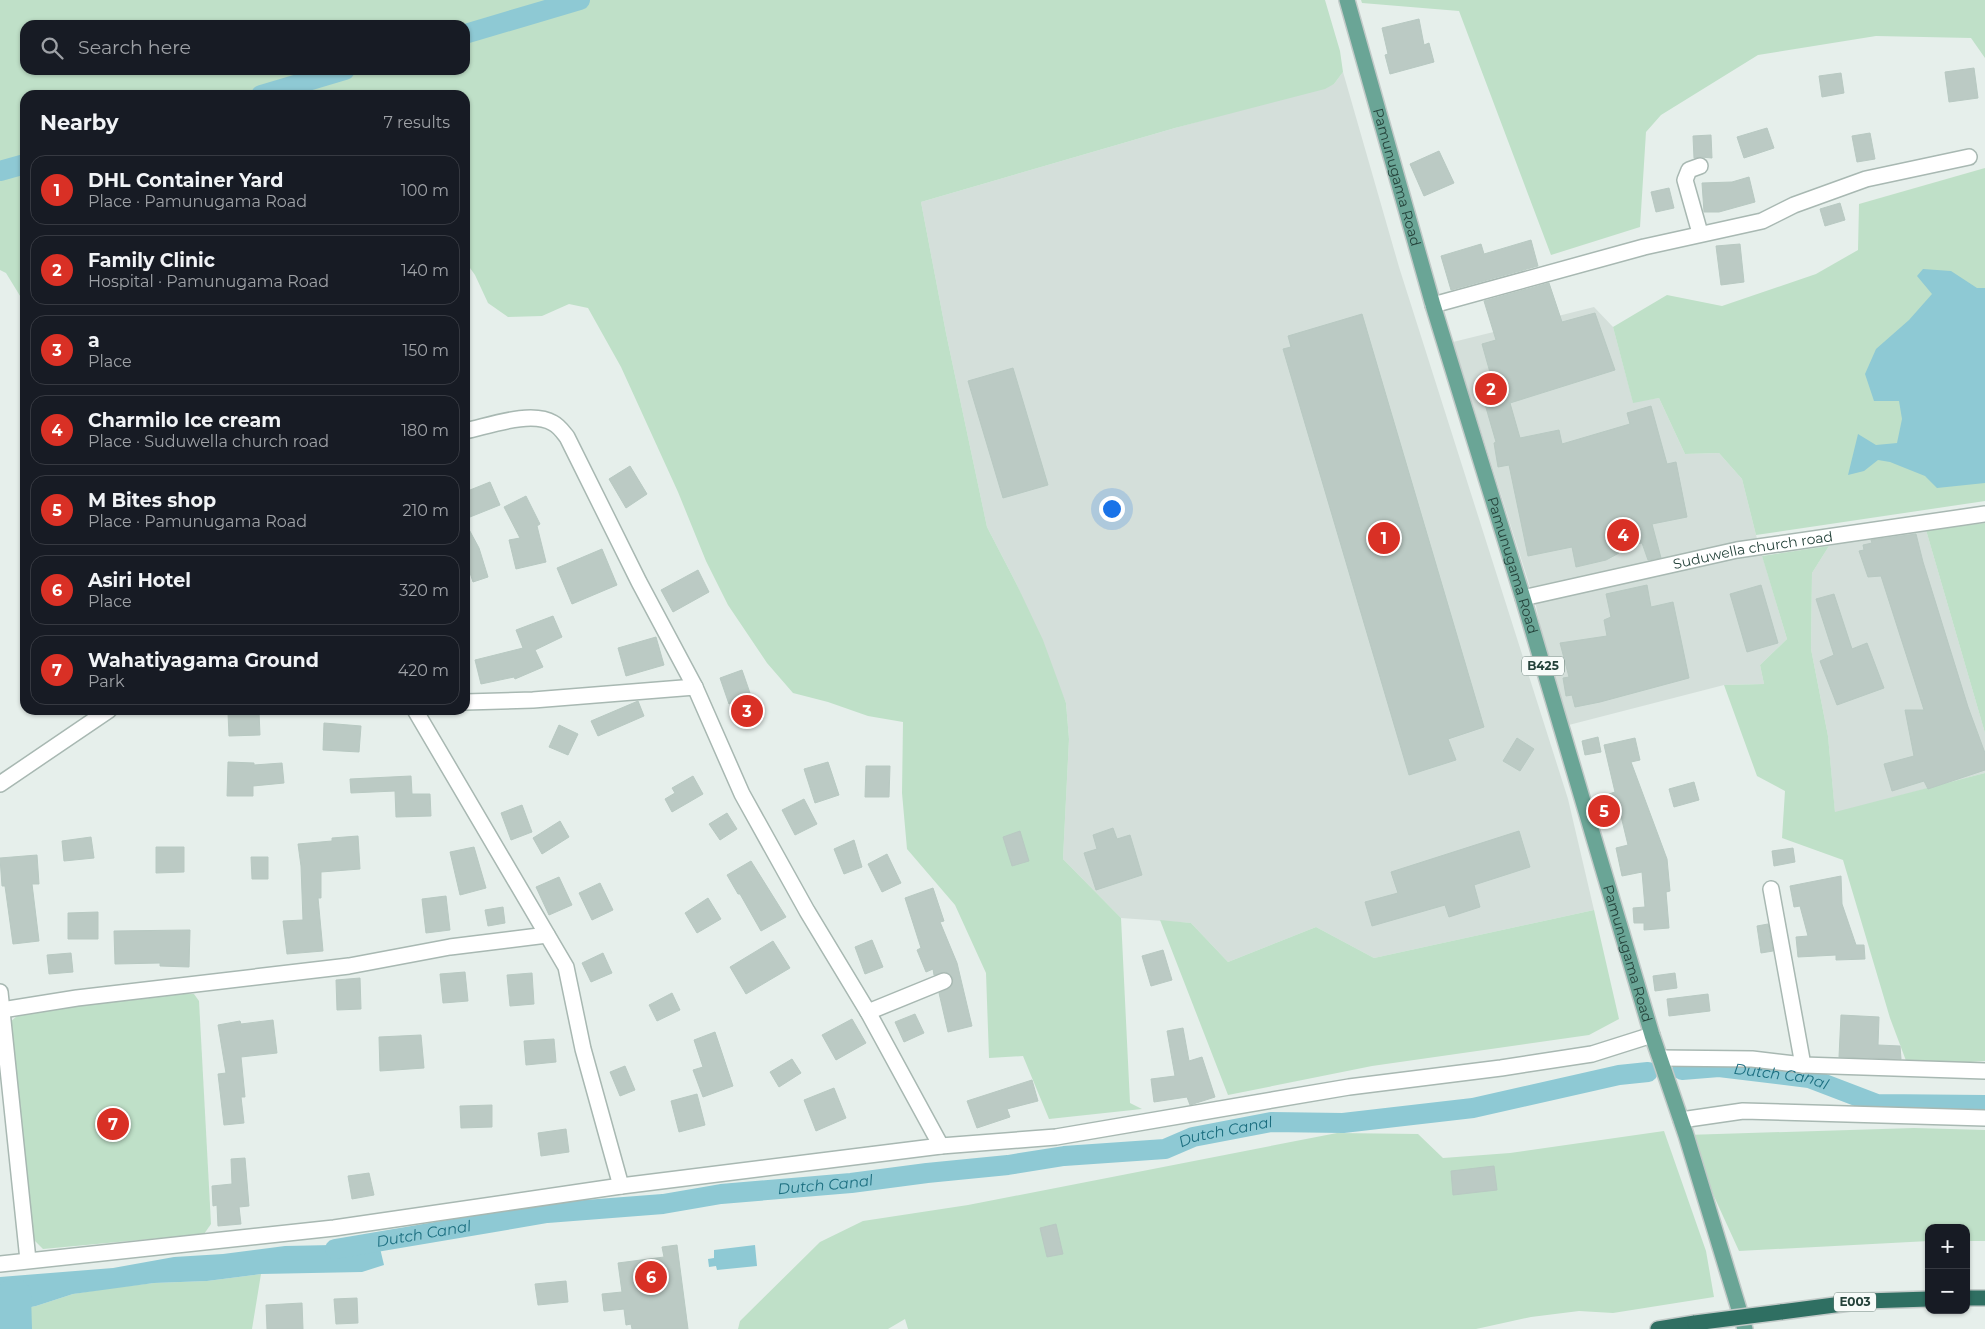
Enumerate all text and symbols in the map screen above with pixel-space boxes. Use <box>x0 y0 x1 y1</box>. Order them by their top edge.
search box <box>20 20 470 75</box>
icon: search <box>38 34 66 62</box>
text: Search here <box>78 36 191 59</box>
street label: Pamunugama Road <box>1369 106 1425 248</box>
text: Nearby <box>40 110 119 135</box>
text: 7 results <box>383 113 450 132</box>
text: DHL Container Yard <box>88 169 284 192</box>
text: 1 <box>54 181 60 200</box>
text: 100 m <box>401 181 449 200</box>
text: Place · Pamunugama Road <box>88 192 307 211</box>
text: Family Clinic <box>88 249 215 272</box>
text: 2 <box>52 261 62 280</box>
text: 140 m <box>401 261 449 280</box>
text: Hospital · Pamunugama Road <box>88 272 329 291</box>
text: a <box>88 329 100 352</box>
text: 3 <box>52 341 62 360</box>
text: 150 m <box>402 341 449 360</box>
text: Place <box>88 352 132 371</box>
pin: 2 <box>1475 370 1507 408</box>
text: Charmilo Ice cream <box>88 409 281 432</box>
text: 4 <box>51 421 63 440</box>
text: 180 m <box>401 421 449 440</box>
text: Place · Suduwella church road <box>88 432 329 451</box>
text: M Bites shop <box>88 489 216 512</box>
street label: Pamunugama Road <box>1483 494 1542 636</box>
your location <box>1099 496 1125 522</box>
text: 5 <box>52 501 62 520</box>
text: 210 m <box>402 501 449 520</box>
text: Place · Pamunugama Road <box>88 512 307 531</box>
pin: 4 <box>1607 516 1639 554</box>
pin: 1 <box>1368 519 1400 557</box>
street label: Suduwella church road <box>1671 527 1834 573</box>
text: Asiri Hotel <box>88 569 191 592</box>
text: 6 <box>52 581 62 600</box>
text: 320 m <box>399 581 449 600</box>
text: Place <box>88 592 132 611</box>
text: Wahatiyagama Ground <box>88 649 319 672</box>
road number: B425 <box>1522 656 1564 676</box>
text: 7 <box>52 661 62 680</box>
text: 420 m <box>398 661 449 680</box>
text: Park <box>88 672 125 691</box>
pin: 3 <box>731 692 763 730</box>
pin: 5 <box>1588 792 1620 830</box>
street label: Pamunugama Road <box>1599 883 1657 1024</box>
water label: Dutch Canal <box>1733 1059 1831 1094</box>
pin: 7 <box>97 1105 129 1143</box>
water label: Dutch Canal <box>1175 1112 1274 1151</box>
water label: Dutch Canal <box>777 1170 874 1198</box>
water label: Dutch Canal <box>375 1216 472 1251</box>
map controls <box>1925 1224 1970 1314</box>
button: + <box>1925 1224 1970 1269</box>
pin: 6 <box>635 1258 667 1296</box>
button: − <box>1925 1269 1970 1314</box>
road number: E003 <box>1834 1292 1876 1311</box>

